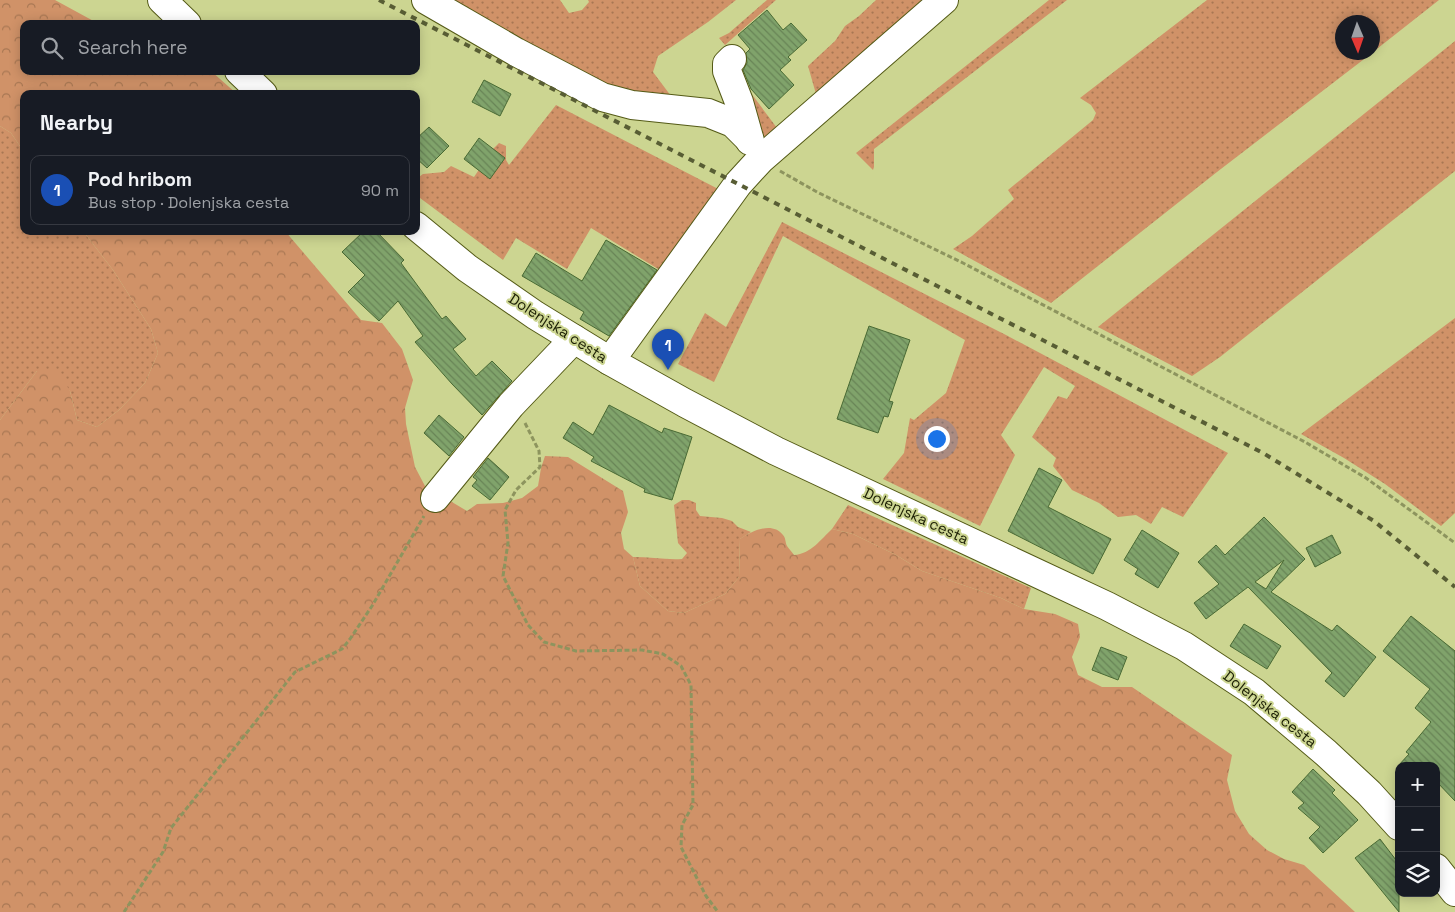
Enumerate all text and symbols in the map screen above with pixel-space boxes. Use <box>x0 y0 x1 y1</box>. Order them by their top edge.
north arrow <box>1335 15 1380 60</box>
search box <box>20 20 420 75</box>
icon: search <box>38 34 66 62</box>
text: Search here <box>78 35 188 60</box>
text: Nearby <box>40 109 113 136</box>
text: Pod hribom <box>88 167 192 192</box>
text: 1 <box>53 180 61 201</box>
text: 90 m <box>361 180 399 201</box>
text: Bus stop · Dolenjska cesta <box>88 192 289 213</box>
street label: Dolenjska cesta <box>505 289 612 367</box>
pin: 1 <box>652 329 684 370</box>
your location <box>924 426 950 452</box>
street label: Dolenjska cesta <box>861 483 972 548</box>
street label: Dolenjska cesta <box>1220 666 1321 751</box>
map controls <box>1395 762 1440 897</box>
button: + <box>1395 762 1440 807</box>
button: − <box>1395 807 1440 852</box>
button: layers <box>1395 852 1440 897</box>

